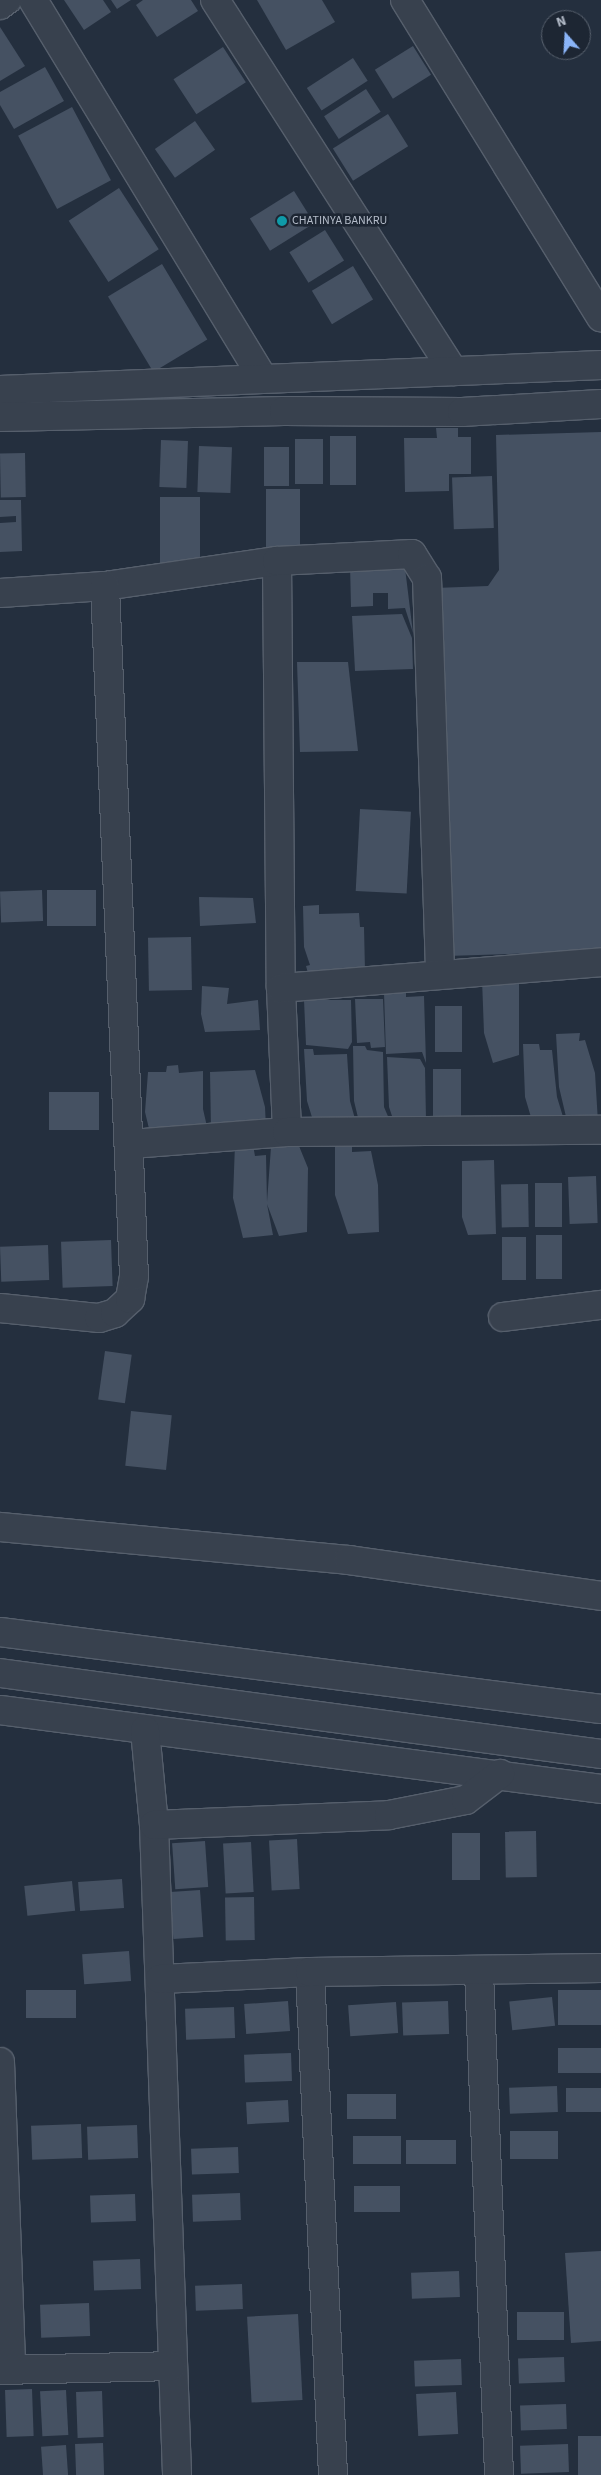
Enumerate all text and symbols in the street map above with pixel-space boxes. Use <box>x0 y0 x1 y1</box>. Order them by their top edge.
north arrow <box>541 10 591 60</box>
text: N <box>554 11 569 33</box>
place label: CHATINYA BANKRU <box>292 214 387 228</box>
marker: CHATINYA BANKRU <box>276 215 288 227</box>

